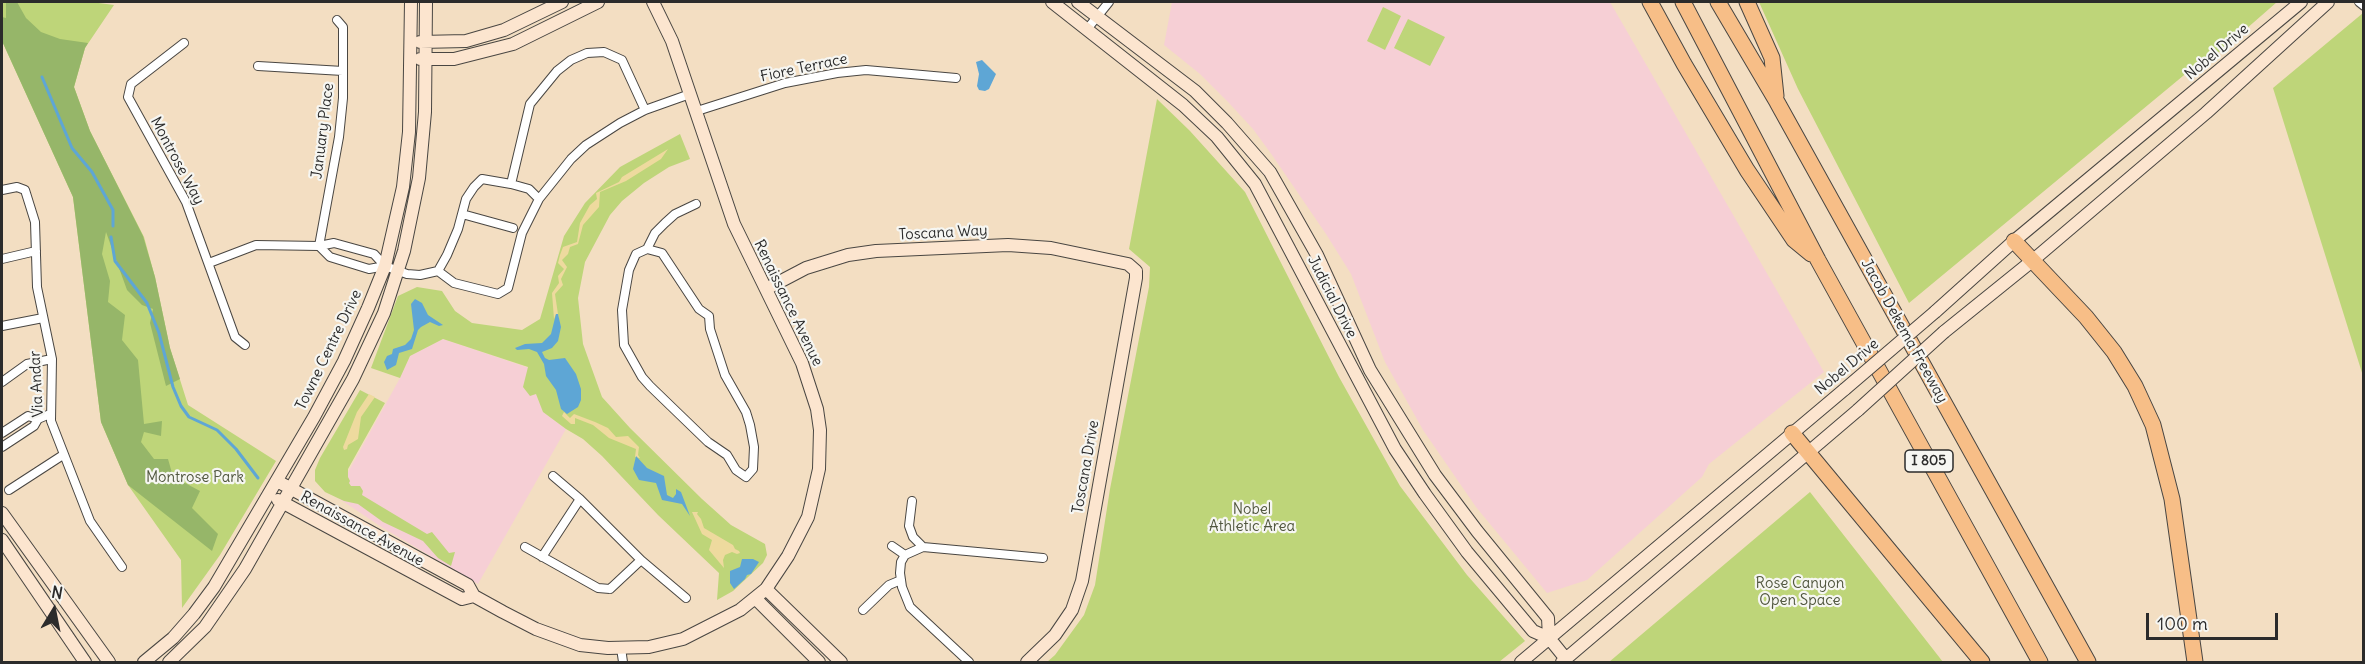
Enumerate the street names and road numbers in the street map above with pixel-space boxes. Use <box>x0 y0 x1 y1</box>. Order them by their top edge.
street label: Nobel Drive <box>2182 20 2252 84</box>
street label: Fiore Terrace <box>759 50 849 86</box>
street label: January Place <box>308 82 338 180</box>
street label: Montrose Way <box>146 114 208 208</box>
street label: Toscana Way <box>898 222 988 244</box>
street label: Renaissance Avenue <box>750 237 826 369</box>
street label: Judicial Drive <box>1303 253 1361 341</box>
street label: Jacob Dekema Freeway <box>1857 256 1951 406</box>
street label: Towne Centre Drive <box>292 287 366 413</box>
street label: Nobel Drive <box>1812 335 1882 399</box>
street label: Via Andar <box>26 350 48 418</box>
street label: Toscana Drive <box>1069 419 1103 515</box>
road number: I 805 <box>1905 450 1953 472</box>
street label: Renaissance Avenue <box>297 488 427 570</box>

